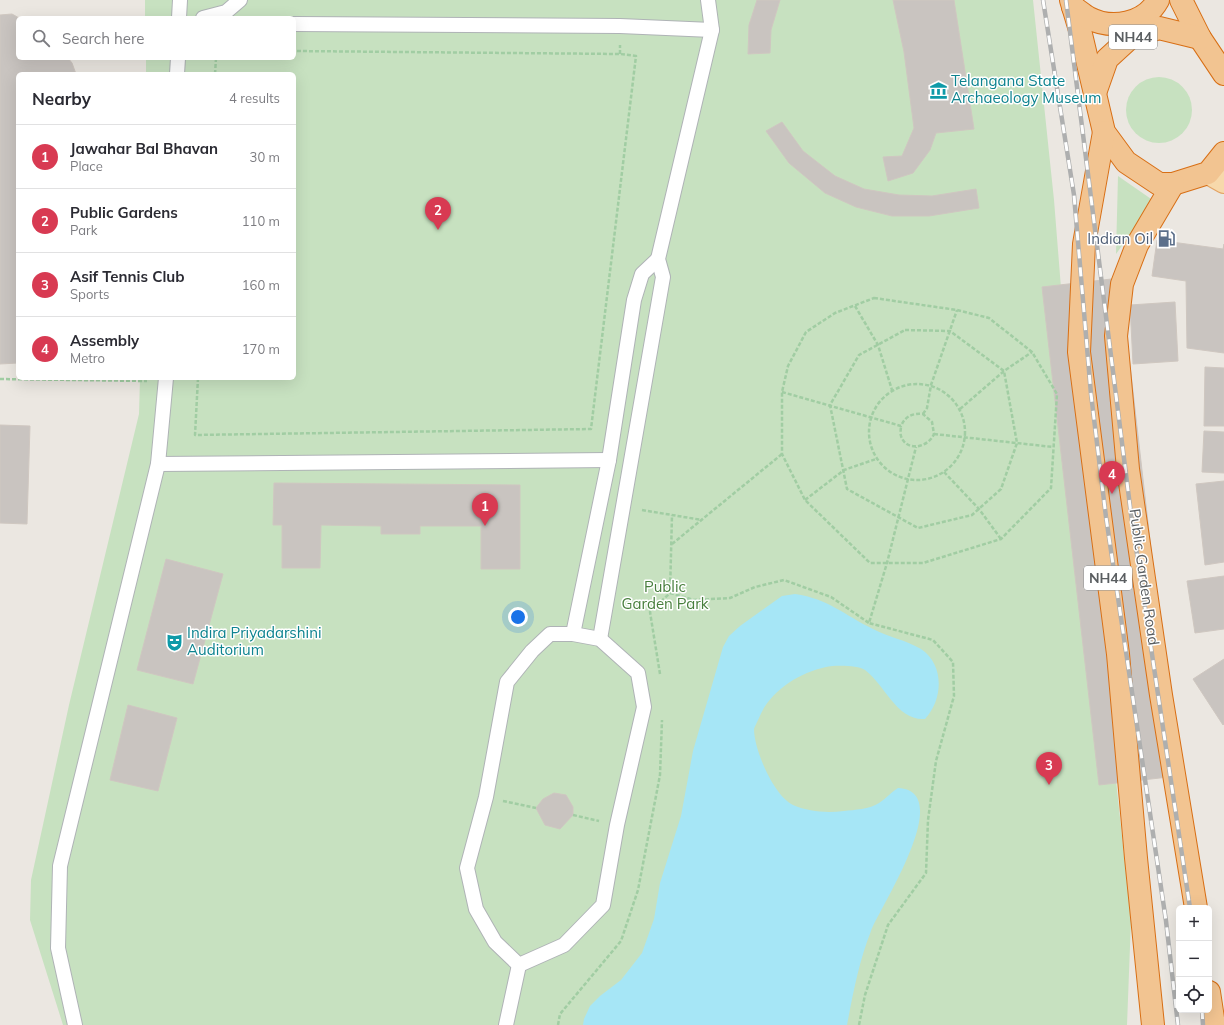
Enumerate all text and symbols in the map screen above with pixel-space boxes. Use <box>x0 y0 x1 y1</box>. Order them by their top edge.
search box <box>16 16 296 60</box>
road number: NH44 <box>1109 25 1157 49</box>
icon: search <box>30 27 52 49</box>
text: Search here <box>62 29 144 48</box>
place label: Telangana State Archaeology Museum <box>951 71 1101 107</box>
museum icon: Telangana State Archaeology Museum <box>928 80 948 100</box>
text: Nearby <box>32 88 91 109</box>
text: 4 results <box>229 90 280 106</box>
text: Jawahar Bal Bhavan <box>70 139 218 158</box>
text: 1 <box>41 149 49 165</box>
text: 30 m <box>250 149 280 165</box>
text: Place <box>70 158 103 174</box>
pin: 2 <box>425 197 451 230</box>
text: Public Gardens <box>70 203 178 222</box>
text: 2 <box>41 213 49 229</box>
text: 110 m <box>242 213 280 229</box>
text: Park <box>70 222 97 238</box>
place label: Indian Oil <box>1087 229 1153 248</box>
fuel station icon: Indian Oil <box>1156 229 1176 249</box>
text: Asif Tennis Club <box>70 267 185 286</box>
text: 3 <box>41 277 49 293</box>
text: 160 m <box>242 277 280 293</box>
text: Sports <box>70 286 109 302</box>
text: Assembly <box>70 331 139 350</box>
text: 4 <box>41 341 49 357</box>
text: 170 m <box>242 341 280 357</box>
text: Metro <box>70 350 105 366</box>
pin: 4 <box>1099 461 1125 494</box>
pin: 1 <box>472 493 498 526</box>
street label: Public Garden Road <box>1126 507 1163 646</box>
road number: NH44 <box>1084 566 1132 590</box>
park label: Public Garden Park <box>622 577 709 613</box>
your location <box>508 607 528 627</box>
place label: Indira Priyadarshini Auditorium <box>187 623 322 659</box>
theatre icon: Indira Priyadarshini Auditorium <box>164 632 184 652</box>
pin: 3 <box>1036 752 1062 785</box>
map controls <box>1176 905 1212 1013</box>
button: + <box>1176 905 1212 941</box>
button: − <box>1176 941 1212 977</box>
button: locate <box>1176 977 1212 1013</box>

